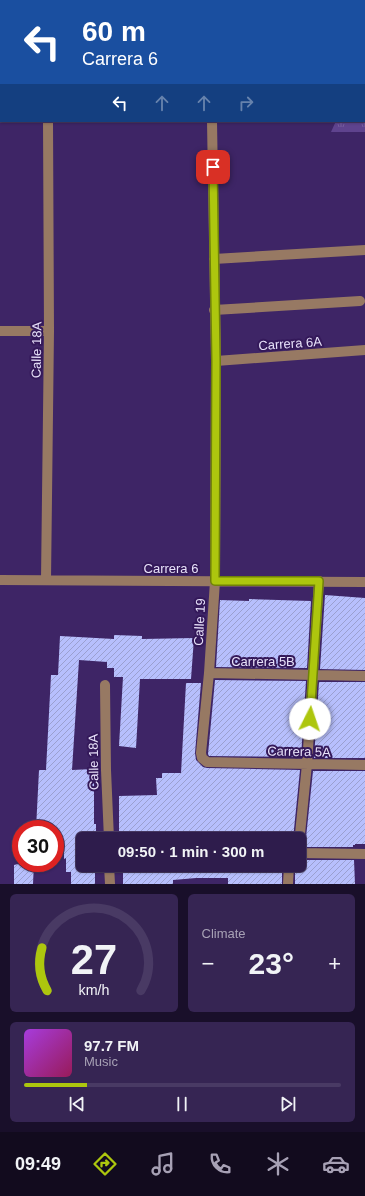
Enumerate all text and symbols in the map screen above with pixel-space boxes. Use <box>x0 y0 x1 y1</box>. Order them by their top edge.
icon: left <box>16 16 68 68</box>
text: 60 m <box>82 16 146 47</box>
text: Carrera 6 <box>82 49 158 69</box>
icon: left <box>109 92 131 114</box>
icon: ahead <box>151 92 173 114</box>
icon: ahead <box>193 92 215 114</box>
icon: right <box>235 92 257 114</box>
pin <box>196 150 230 184</box>
icon: arrive <box>202 156 224 178</box>
street label: Calle 18A <box>29 321 44 378</box>
street label: Carrera 6A <box>258 334 323 353</box>
street label: Carrera 6 <box>144 561 198 576</box>
street label: Calle 19 <box>191 598 208 646</box>
street label: Carrera 5B <box>231 654 295 669</box>
position arrow <box>289 698 331 740</box>
street label: Calle 18A <box>86 733 101 790</box>
street label: Carrera 5A <box>267 743 331 760</box>
speed limit sign: 30 <box>12 820 64 872</box>
text: 09:50 · 1 min · 300 m <box>118 843 264 860</box>
text: Climate <box>202 926 246 941</box>
text: 27 <box>71 936 117 983</box>
text: 23° <box>249 947 294 980</box>
text: − <box>202 951 214 976</box>
text: + <box>328 951 341 976</box>
text: km/h <box>78 982 109 998</box>
text: 97.7 FM <box>84 1037 139 1054</box>
text: Music <box>84 1054 118 1069</box>
icon: previous <box>66 1093 88 1115</box>
icon: pause <box>171 1093 193 1115</box>
icon: next <box>277 1093 299 1115</box>
icon: directions <box>91 1150 119 1178</box>
icon: music <box>149 1150 177 1178</box>
icon: phone <box>206 1150 234 1178</box>
icon: climate <box>264 1150 292 1178</box>
icon: car <box>322 1150 350 1178</box>
text: 09:49 <box>15 1154 61 1174</box>

